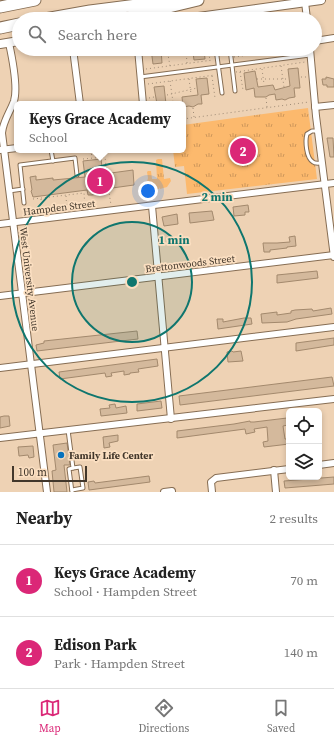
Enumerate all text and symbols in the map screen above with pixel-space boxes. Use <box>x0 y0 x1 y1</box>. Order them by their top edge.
search box <box>12 12 322 56</box>
icon: search <box>26 23 48 45</box>
text: Search here <box>58 24 137 45</box>
popup <box>14 101 186 153</box>
text: Keys Grace Academy <box>29 108 171 129</box>
text: School <box>29 129 68 146</box>
pin: 2 <box>230 136 256 166</box>
pin: 1 <box>87 166 113 196</box>
your location <box>138 181 158 201</box>
text: 2 min <box>201 189 233 205</box>
street label: Hampden Street <box>22 197 97 218</box>
street label: West University Avenue <box>17 226 42 332</box>
text: 1 min <box>158 232 190 248</box>
street label: Brettonwoods Street <box>145 251 236 275</box>
centre of rings <box>125 275 139 289</box>
map controls <box>286 408 322 480</box>
button: locate <box>286 408 322 444</box>
button: layers <box>286 444 322 480</box>
place label: Family Life Center <box>69 449 154 462</box>
marker: Family Life Center <box>56 450 66 460</box>
scale bar <box>12 464 87 483</box>
text: 100 m <box>18 465 47 480</box>
text: Nearby <box>16 506 72 530</box>
text: 2 results <box>270 510 318 527</box>
text: Keys Grace Academy <box>54 562 196 583</box>
text: 1 <box>25 572 33 589</box>
text: 70 m <box>290 572 318 589</box>
text: School · Hampden Street <box>54 583 197 600</box>
text: Edison Park <box>54 634 137 655</box>
text: 2 <box>25 644 33 661</box>
text: 140 m <box>284 644 318 661</box>
text: Park · Hampden Street <box>54 655 185 672</box>
tab: Map <box>39 697 61 736</box>
tab: Directions <box>138 697 189 736</box>
tab: Saved <box>267 697 295 736</box>

